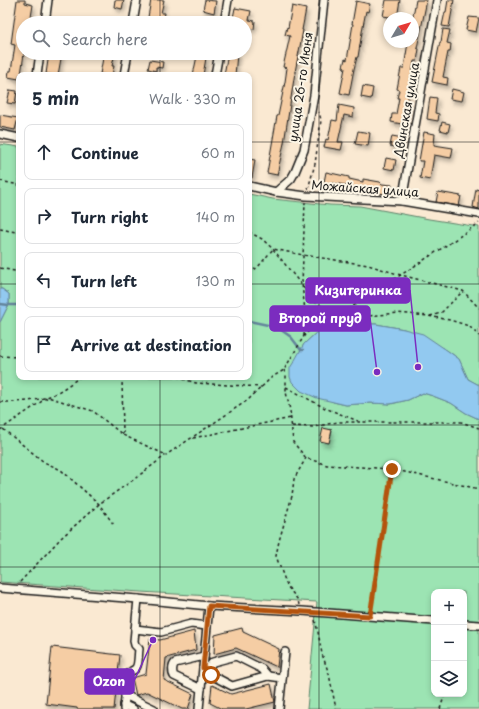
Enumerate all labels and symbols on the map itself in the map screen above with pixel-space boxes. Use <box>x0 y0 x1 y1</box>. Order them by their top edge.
north arrow <box>383 12 419 48</box>
street label: улица 26-го Июня <box>283 31 317 143</box>
street label: Двинская улица <box>389 60 423 160</box>
street label: Можайская улица <box>311 175 420 201</box>
callout: Кизитеринка <box>306 278 410 303</box>
text: Кизитеринка <box>314 280 402 299</box>
callout: Второй пруд <box>270 306 370 331</box>
text: Второй пруд <box>278 308 362 327</box>
route end <box>383 460 401 478</box>
route start <box>202 666 220 684</box>
callout: Ozon <box>85 669 134 694</box>
text: Ozon <box>93 671 125 690</box>

